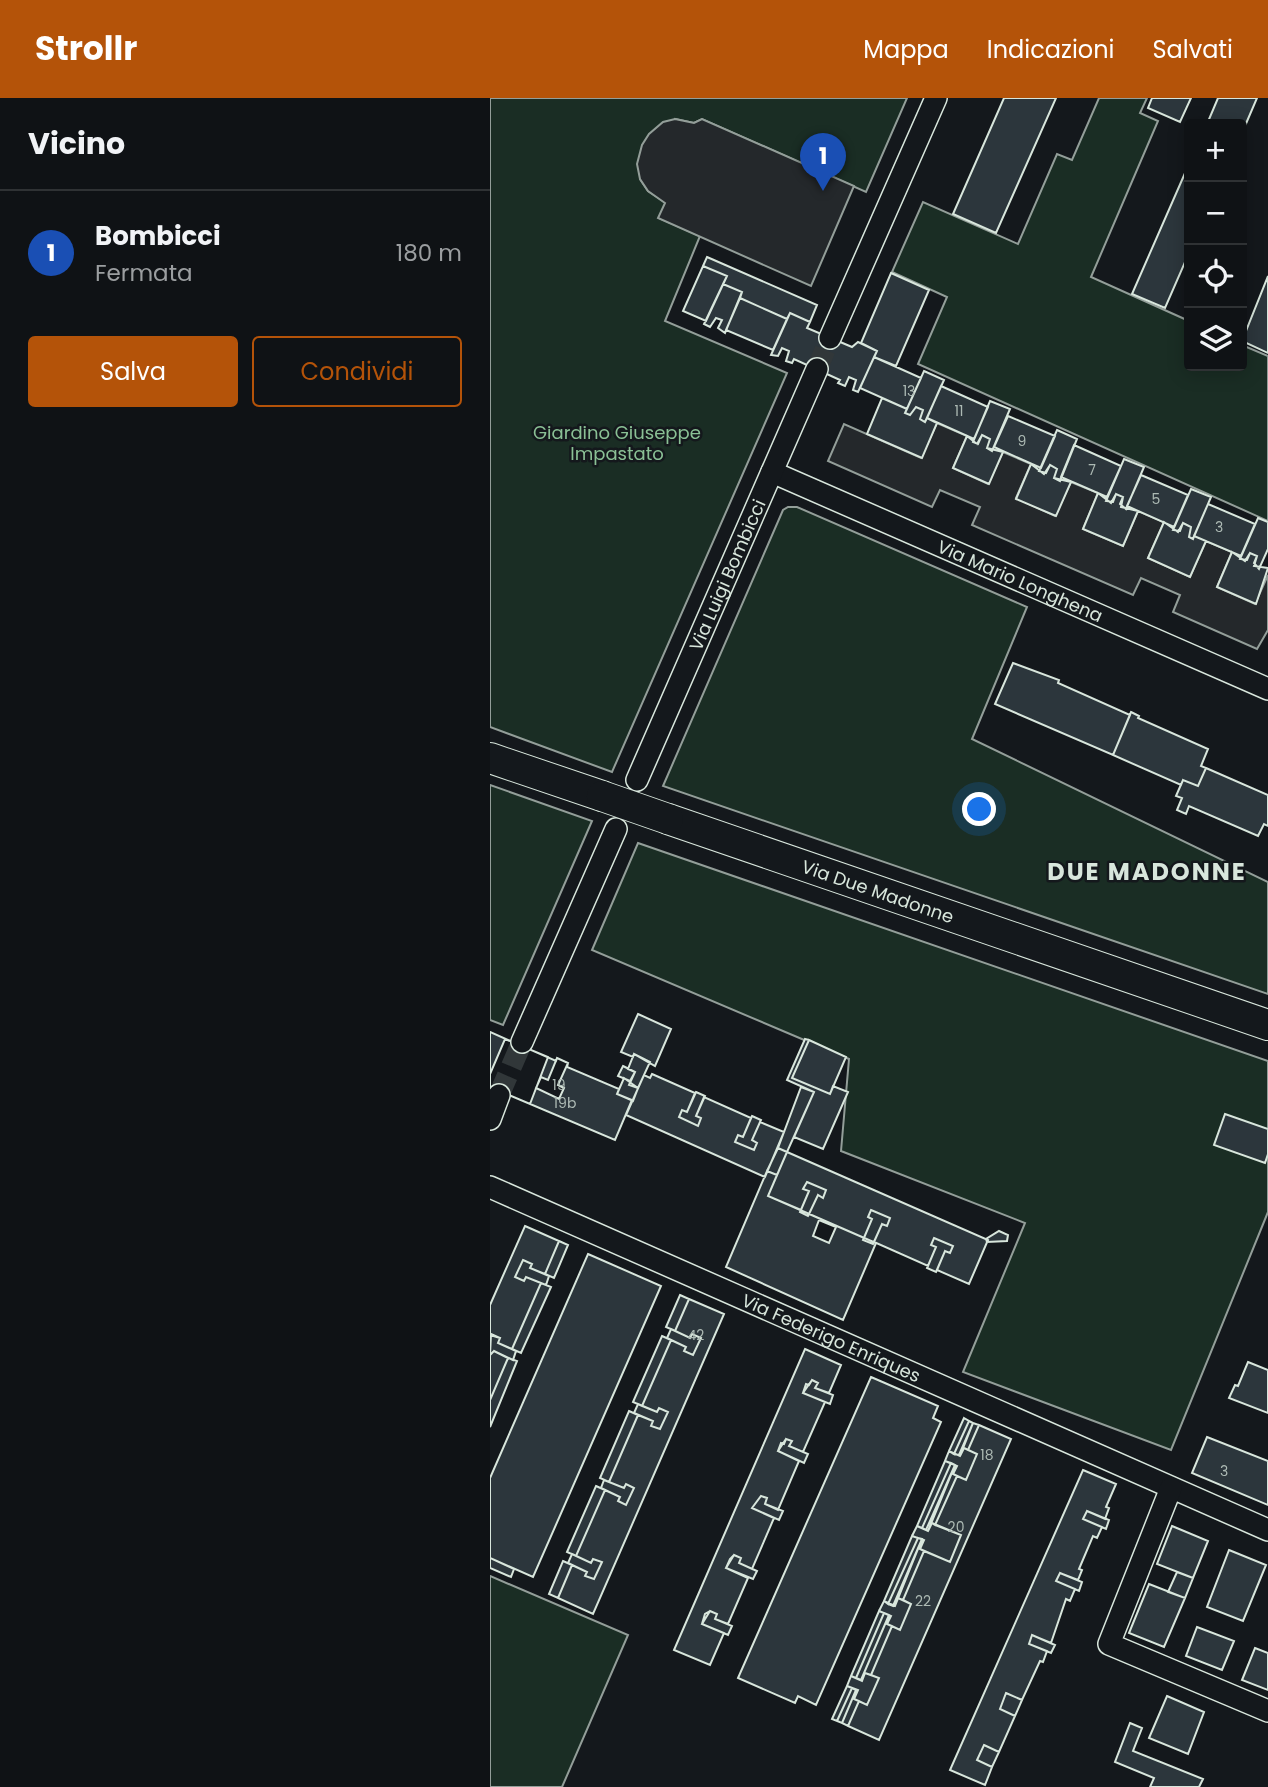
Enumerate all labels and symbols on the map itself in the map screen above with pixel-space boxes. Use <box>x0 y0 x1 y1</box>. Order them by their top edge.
pin: 1 <box>800 133 846 191</box>
house number: 13 <box>903 381 915 401</box>
house number: 11 <box>955 401 963 421</box>
park label: Giardino Giuseppe Impastato <box>533 420 701 466</box>
house number: 9 <box>1018 431 1026 451</box>
house number: 7 <box>1088 460 1096 480</box>
house number: 5 <box>1152 489 1160 509</box>
street label: Via Luigi Bombicci <box>683 495 771 654</box>
house number: 3 <box>1215 517 1223 537</box>
street label: Via Mario Longhena <box>934 533 1107 628</box>
your location <box>962 792 996 826</box>
street label: Via Due Madonne <box>799 853 957 929</box>
district label: DUE MADONNE <box>1047 855 1247 888</box>
house number: 19 <box>552 1075 566 1095</box>
house number: 19b <box>554 1093 576 1113</box>
street label: Via Federigo Enriques <box>738 1287 925 1388</box>
house number: 42 <box>688 1325 704 1345</box>
house number: 18 <box>980 1445 994 1465</box>
house number: 3 <box>1220 1461 1228 1481</box>
house number: 20 <box>948 1517 964 1537</box>
house number: 22 <box>915 1591 931 1611</box>

